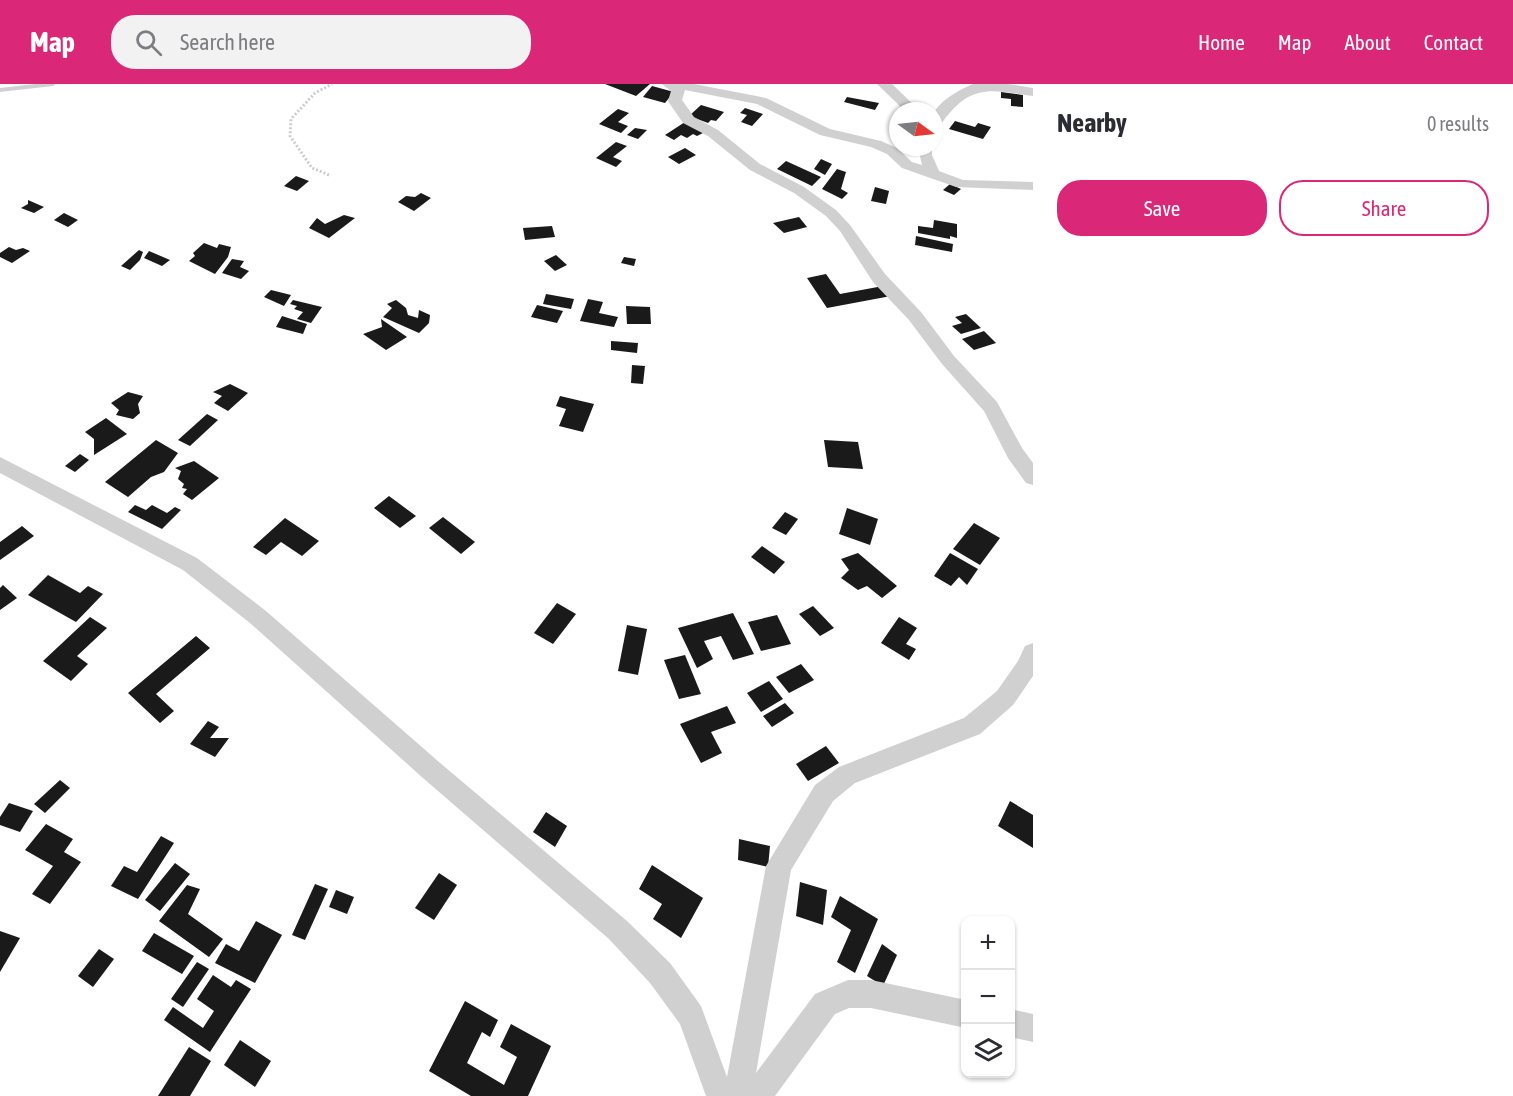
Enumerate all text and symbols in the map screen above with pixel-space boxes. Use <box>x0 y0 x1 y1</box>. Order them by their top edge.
search box <box>111 15 531 69</box>
text: Map <box>30 26 75 58</box>
icon: search <box>132 26 165 59</box>
text: Search here <box>180 29 275 55</box>
text: Home <box>1198 30 1245 54</box>
text: Map <box>1278 30 1312 54</box>
text: About <box>1345 30 1391 54</box>
text: Contact <box>1424 30 1483 54</box>
north arrow <box>889 102 943 156</box>
text: Nearby <box>1057 108 1127 138</box>
text: 0 results <box>1427 112 1489 135</box>
button: Save <box>1057 180 1267 236</box>
button: Share <box>1279 180 1489 236</box>
map controls <box>961 916 1015 1078</box>
button: + <box>961 916 1015 970</box>
button: − <box>961 970 1015 1024</box>
button: layers <box>961 1024 1015 1078</box>

